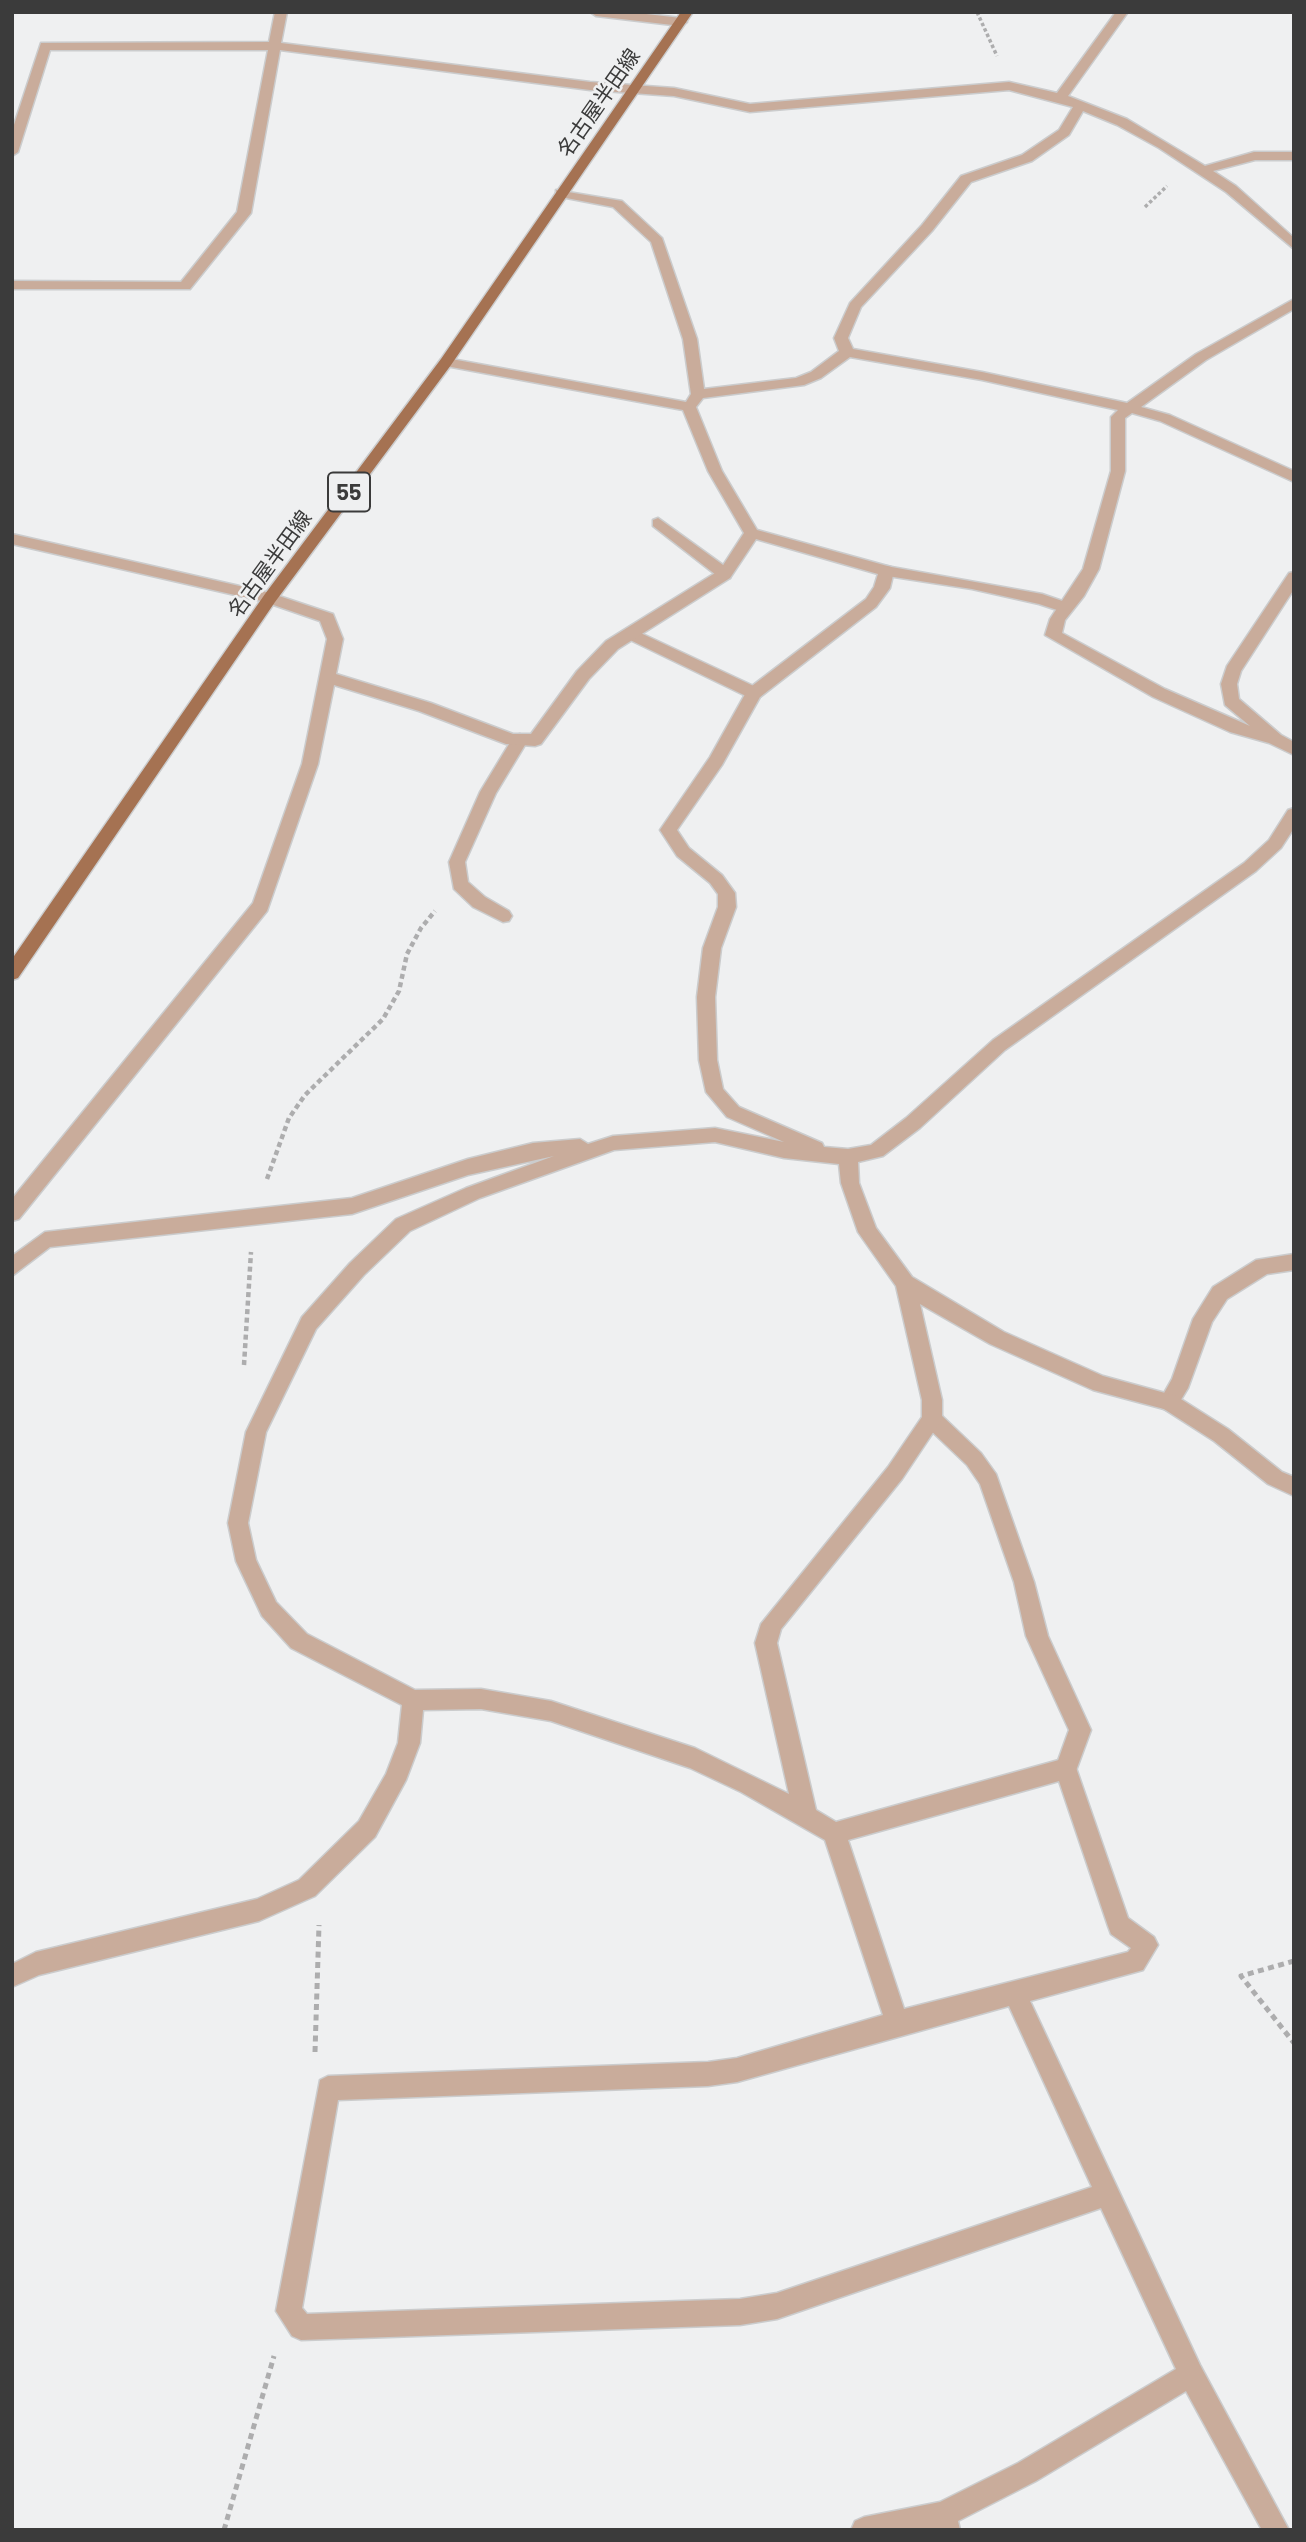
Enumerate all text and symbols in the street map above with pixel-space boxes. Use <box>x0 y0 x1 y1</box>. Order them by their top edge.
street label: 名古屋半田線 <box>553 44 645 162</box>
road number: 55 <box>328 472 370 512</box>
street label: 名古屋半田線 <box>223 506 317 622</box>

